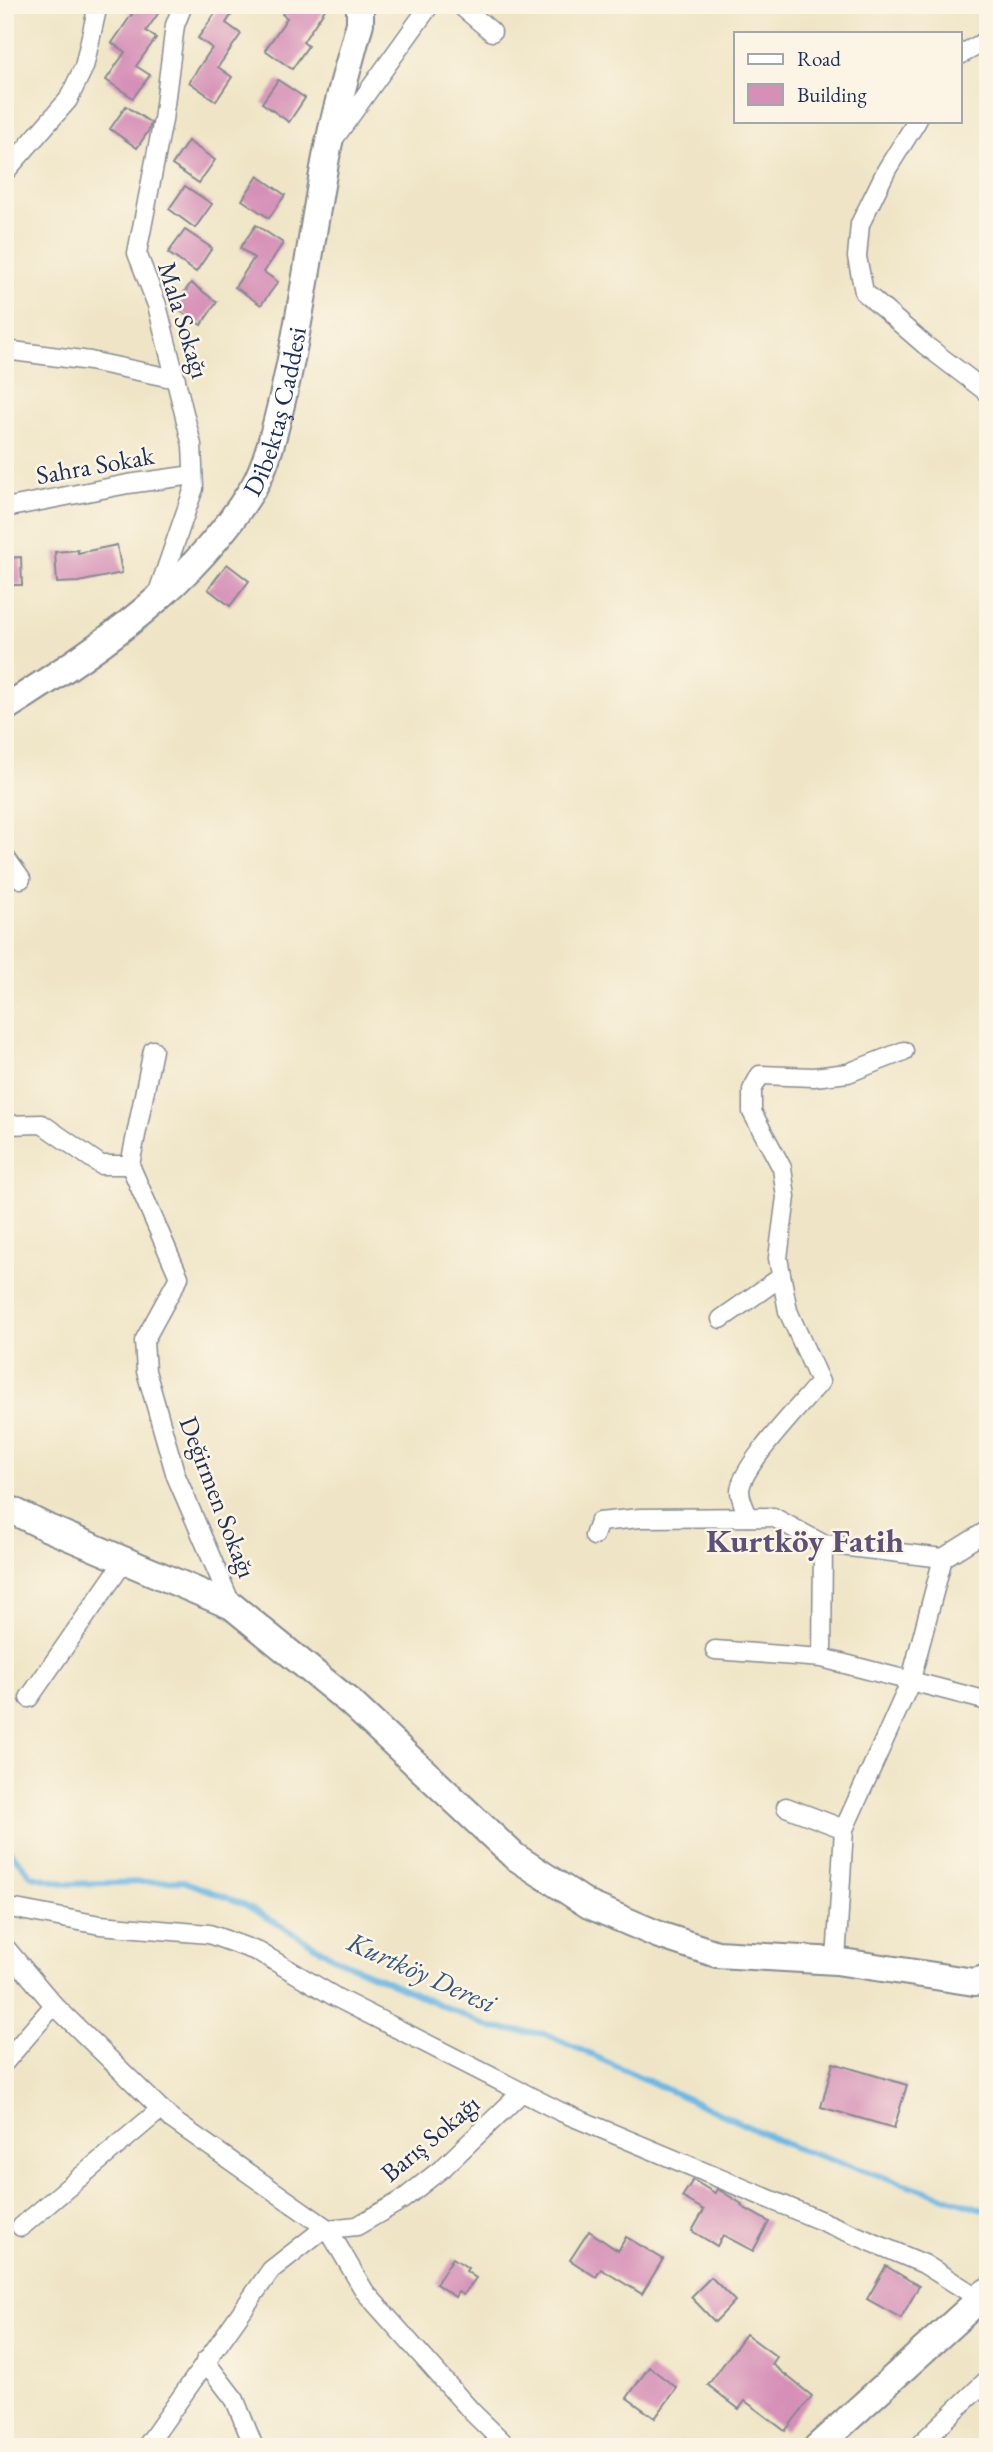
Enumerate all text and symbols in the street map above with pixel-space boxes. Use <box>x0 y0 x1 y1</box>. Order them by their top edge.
legend <box>734 32 962 122</box>
text: Road <box>797 45 841 72</box>
text: Building <box>797 81 867 108</box>
street label: Mala Sokağı <box>150 258 218 382</box>
street label: Dibektaş Caddesi <box>235 324 314 502</box>
street label: Sahra Sokak <box>33 438 158 492</box>
street label: Değirmen Sokağı <box>172 1411 264 1583</box>
district label: Kurtköy Fatih <box>706 1519 904 1562</box>
water label: Kurtköy Deresi <box>341 1923 503 2021</box>
street label: Barış Sokağı <box>373 2087 487 2189</box>

